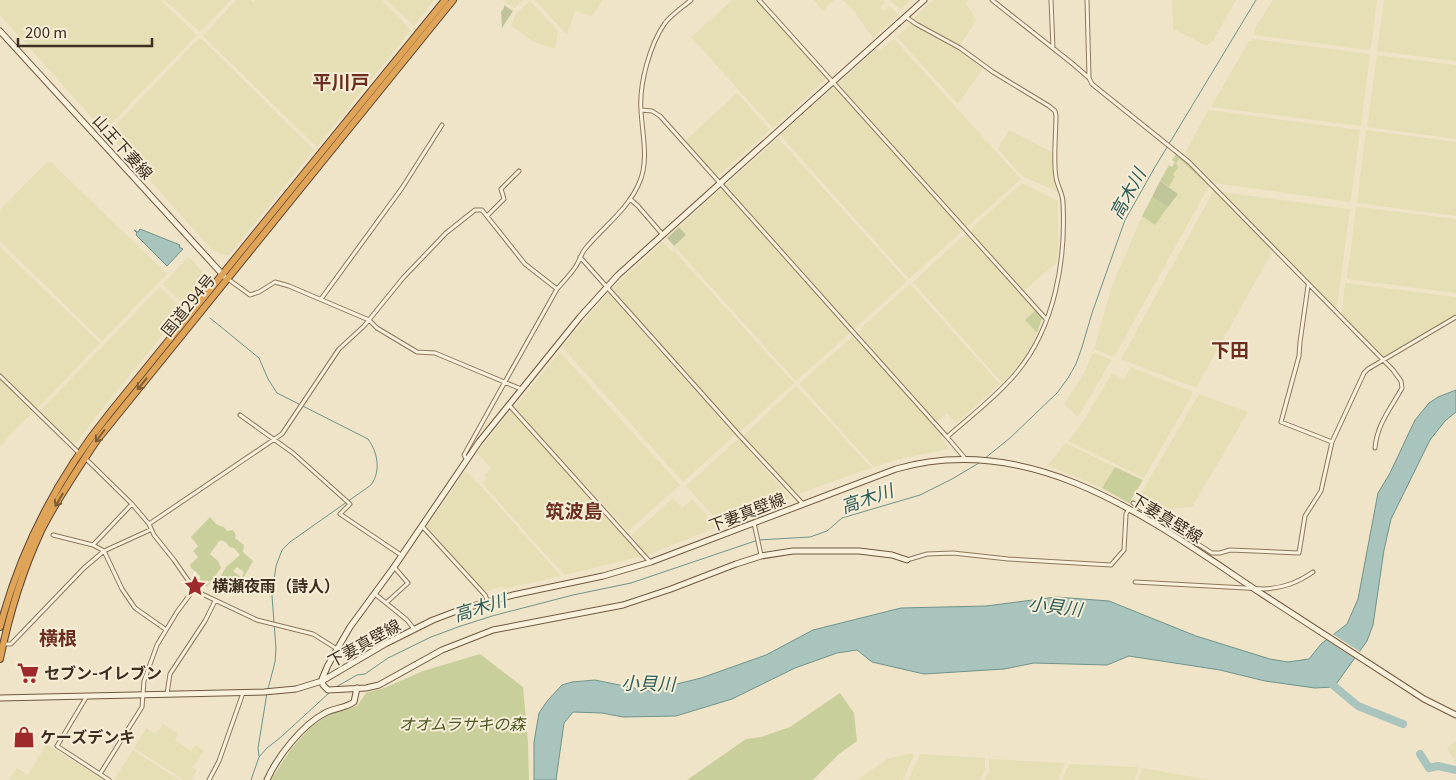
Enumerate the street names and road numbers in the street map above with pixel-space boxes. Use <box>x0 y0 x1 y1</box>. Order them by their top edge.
street label: 山王下妻線 <box>88 109 159 184</box>
street label: 国道294号 <box>154 268 220 341</box>
street label: 下妻真壁線 <box>705 486 788 537</box>
street label: 下妻真壁線 <box>1127 486 1208 548</box>
street label: 下妻真壁線 <box>323 612 404 672</box>

